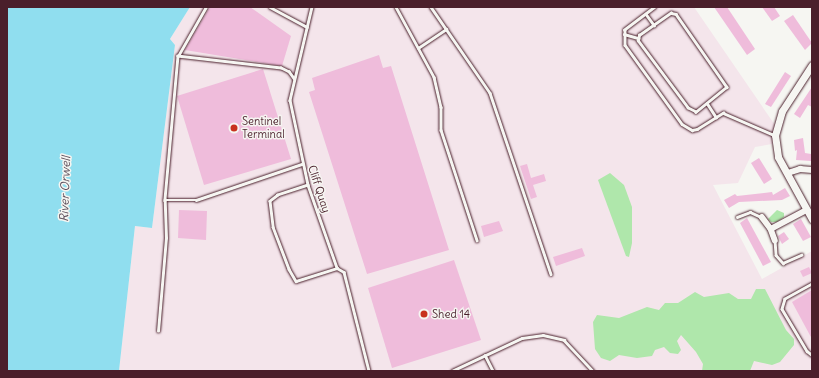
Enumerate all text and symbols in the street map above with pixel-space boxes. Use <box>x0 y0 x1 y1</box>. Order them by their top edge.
place label: Sentinel Terminal <box>242 115 285 141</box>
marker: Sentinel Terminal <box>229 123 239 133</box>
water label: River Orwell <box>57 156 73 222</box>
street label: Cliff Quay <box>305 164 333 214</box>
place label: Shed 14 <box>432 307 470 321</box>
marker: Shed 14 <box>419 309 429 319</box>

